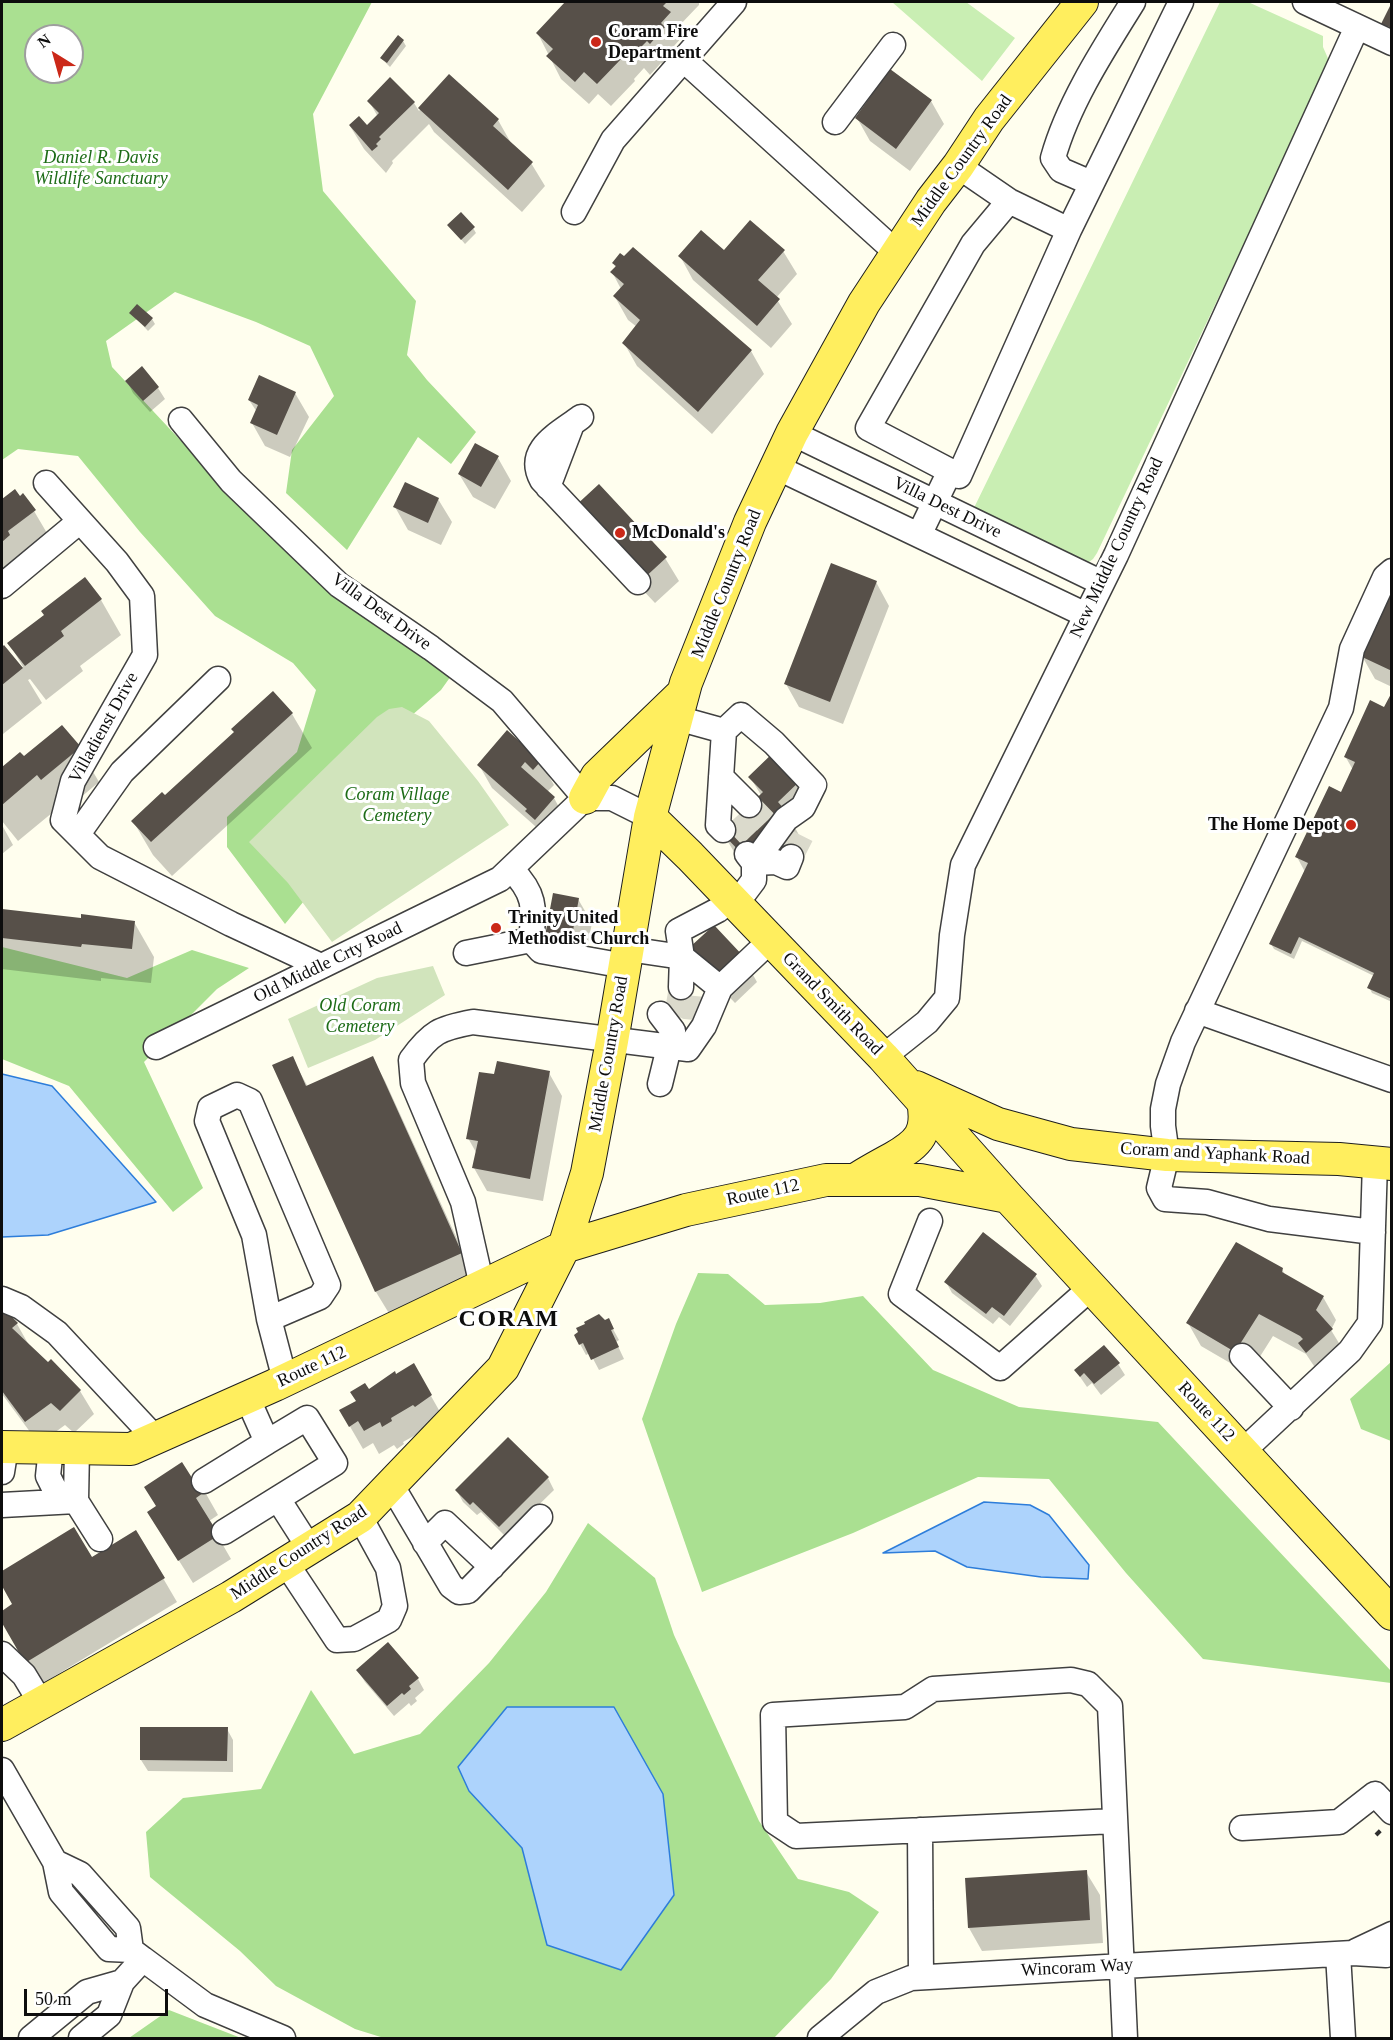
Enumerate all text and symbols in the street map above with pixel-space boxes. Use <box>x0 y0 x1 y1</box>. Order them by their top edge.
place label: Coram Fire Department <box>608 21 701 63</box>
north arrow <box>24 24 84 84</box>
text: N <box>34 31 54 51</box>
marker: Coram Fire Department <box>589 35 603 49</box>
street label: Middle Country Road <box>907 91 1017 231</box>
park label: Daniel R. Davis Wildlife Sanctuary <box>34 147 168 190</box>
street label: New Middle Country Road <box>1066 454 1168 642</box>
street label: Villa Dest Drive <box>889 472 1005 544</box>
street label: Middle Country Road <box>687 507 767 661</box>
place label: McDonald's <box>632 522 725 544</box>
marker: McDonald's <box>613 526 627 540</box>
street label: Villa Dest Drive <box>327 569 435 655</box>
street label: Villadienst Drive <box>65 669 143 787</box>
park label: Coram Village Cemetery <box>344 784 450 826</box>
place label: The Home Depot <box>1208 814 1339 836</box>
marker: The Home Depot <box>1344 818 1358 832</box>
place label: Trinity United Methodist Church <box>508 907 649 950</box>
street label: Old Middle Crty Road <box>250 918 406 1008</box>
marker: Trinity United Methodist Church <box>489 921 503 935</box>
street label: Grand Smith Road <box>777 948 887 1060</box>
street label: Middle Country Road <box>585 974 633 1134</box>
park label: Old Coram Cemetery <box>319 995 401 1038</box>
street label: Coram and Yaphank Road <box>1120 1138 1310 1170</box>
street label: Route 112 <box>725 1175 801 1211</box>
district label: CORAM <box>459 1306 559 1334</box>
street label: Route 112 <box>274 1342 350 1392</box>
street label: Route 112 <box>1173 1378 1239 1446</box>
street label: Middle Country Road <box>227 1501 371 1605</box>
street label: Wincoram Way <box>1020 1954 1134 1982</box>
scale bar <box>27 1977 171 2015</box>
text: 50 m <box>35 1989 72 2009</box>

